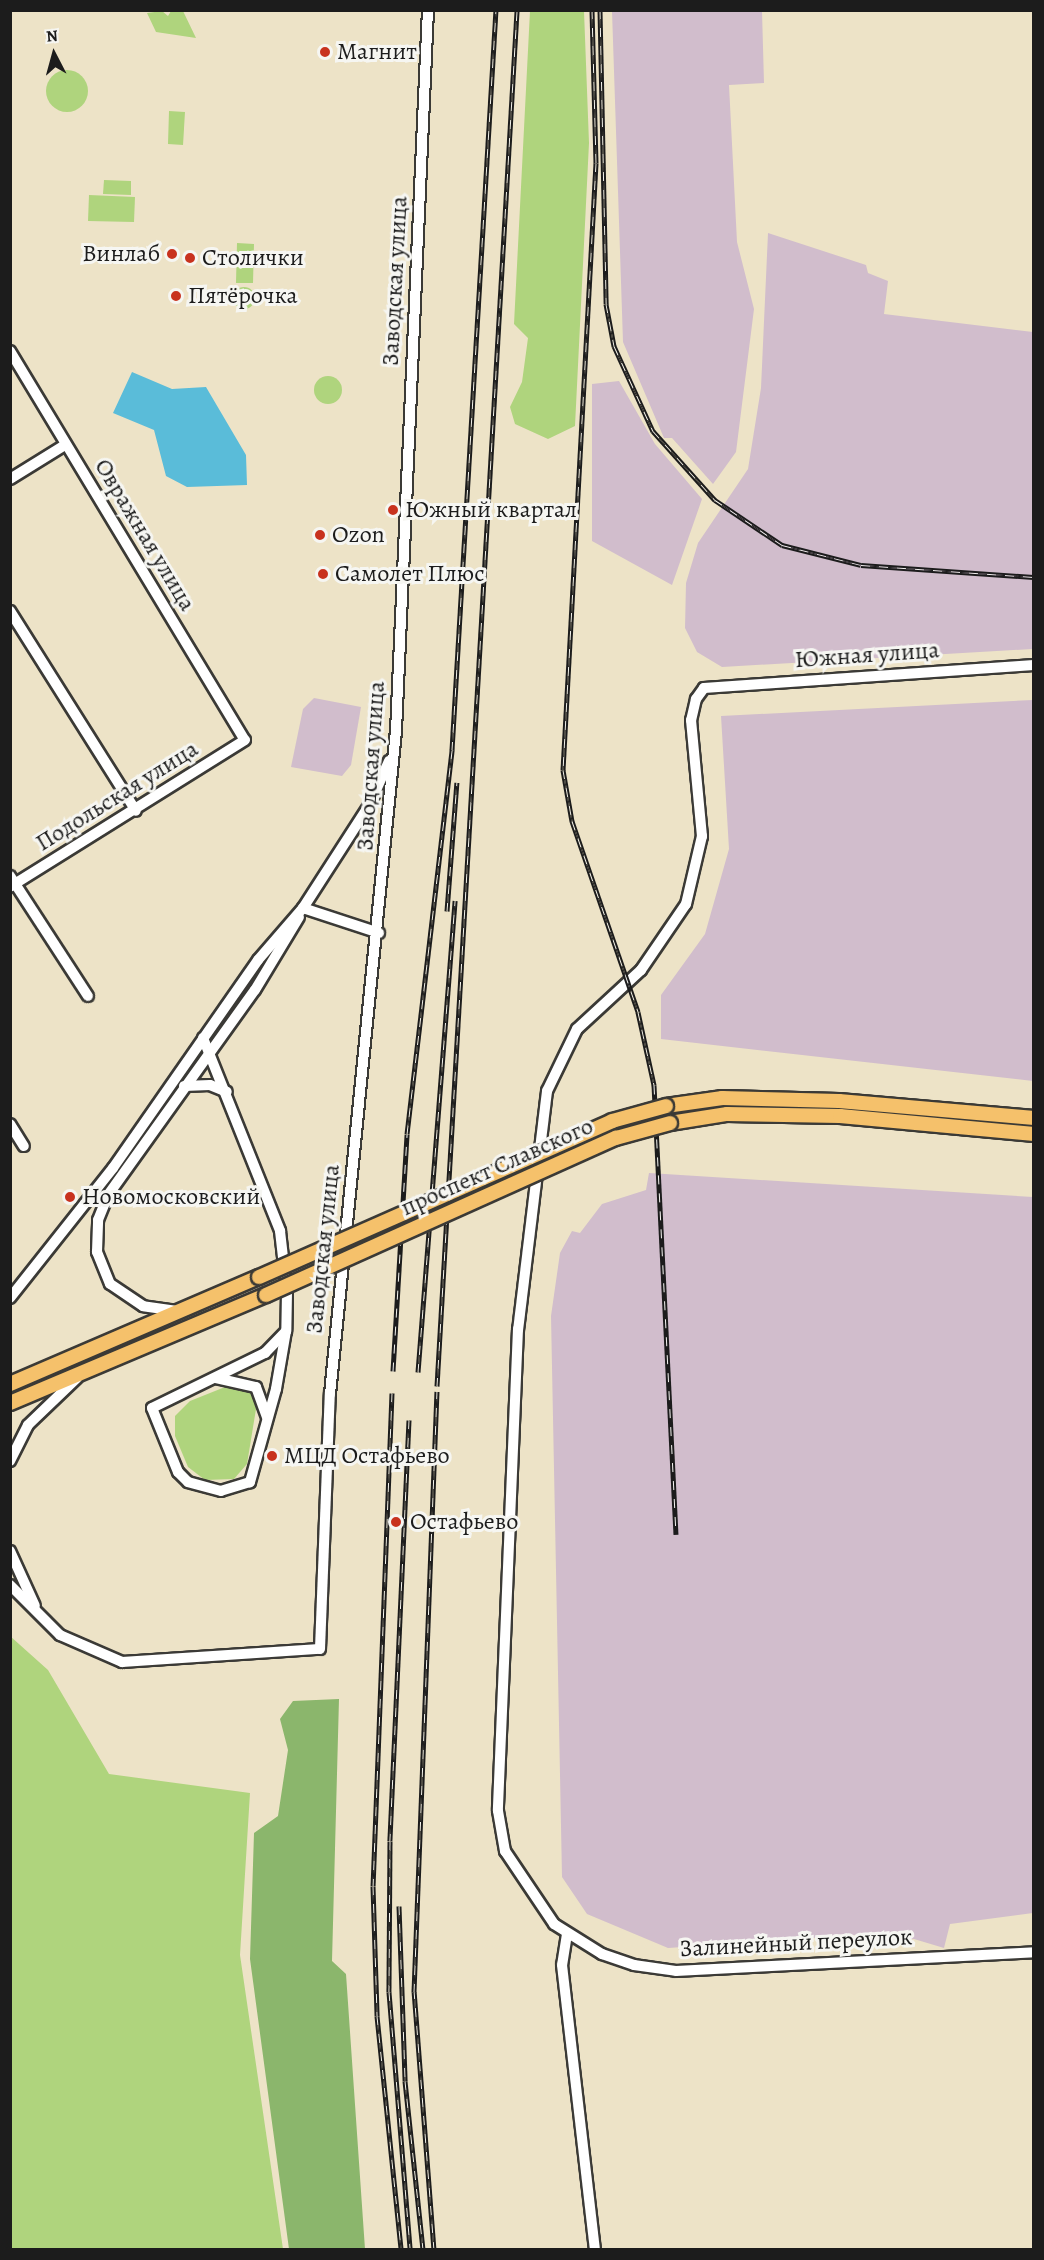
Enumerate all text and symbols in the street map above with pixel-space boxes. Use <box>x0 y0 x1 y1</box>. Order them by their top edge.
north arrow <box>24 24 84 84</box>
text: N <box>45 25 59 48</box>
place label: Магнит <box>337 38 417 66</box>
marker: Магнит <box>318 45 332 59</box>
street label: Заводская улица <box>376 195 414 367</box>
place label: Винлаб <box>82 240 160 268</box>
place label: Столички <box>202 244 304 272</box>
marker: Винлаб <box>165 247 179 261</box>
marker: Столички <box>183 251 197 265</box>
place label: Пятёрочка <box>188 282 298 310</box>
marker: Пятёрочка <box>169 289 183 303</box>
street label: Овражная улица <box>88 454 202 616</box>
place label: Южный квартал <box>405 496 577 524</box>
marker: Южный квартал <box>386 503 400 517</box>
place label: Ozon <box>332 521 385 549</box>
marker: Ozon <box>313 528 327 542</box>
place label: Самолет Плюс <box>335 560 485 588</box>
marker: Самолет Плюс <box>316 567 330 581</box>
street label: Южная улица <box>794 636 940 674</box>
street label: Заводская улица <box>351 680 391 852</box>
street label: Подольская улица <box>30 734 204 858</box>
street label: проспект Славского <box>396 1112 598 1222</box>
street label: Заводская улица <box>300 1163 346 1335</box>
place label: Новомосковский <box>82 1183 260 1211</box>
marker: Новомосковский <box>63 1190 77 1204</box>
place label: МЦД Остафьево <box>284 1442 450 1470</box>
marker: МЦД Остафьево <box>265 1449 279 1463</box>
place label: Остафьево <box>410 1508 518 1536</box>
marker: Остафьево <box>387 1513 405 1531</box>
street label: Залинейный переулок <box>679 1923 913 1963</box>

